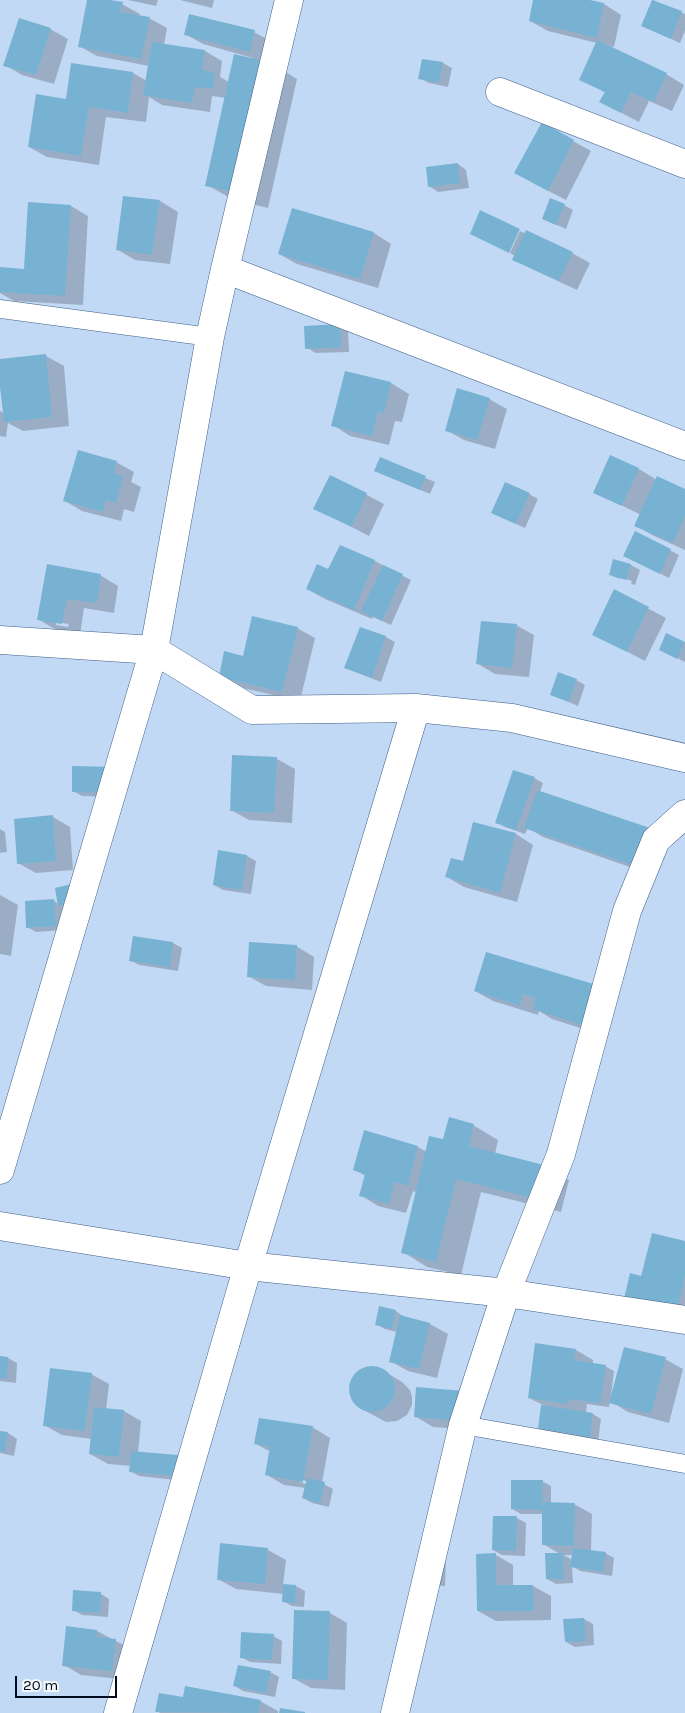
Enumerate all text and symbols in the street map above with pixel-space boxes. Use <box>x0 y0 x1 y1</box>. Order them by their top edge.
scale bar <box>18 1666 120 1698</box>
text: 20 m <box>23 1676 58 1694</box>

